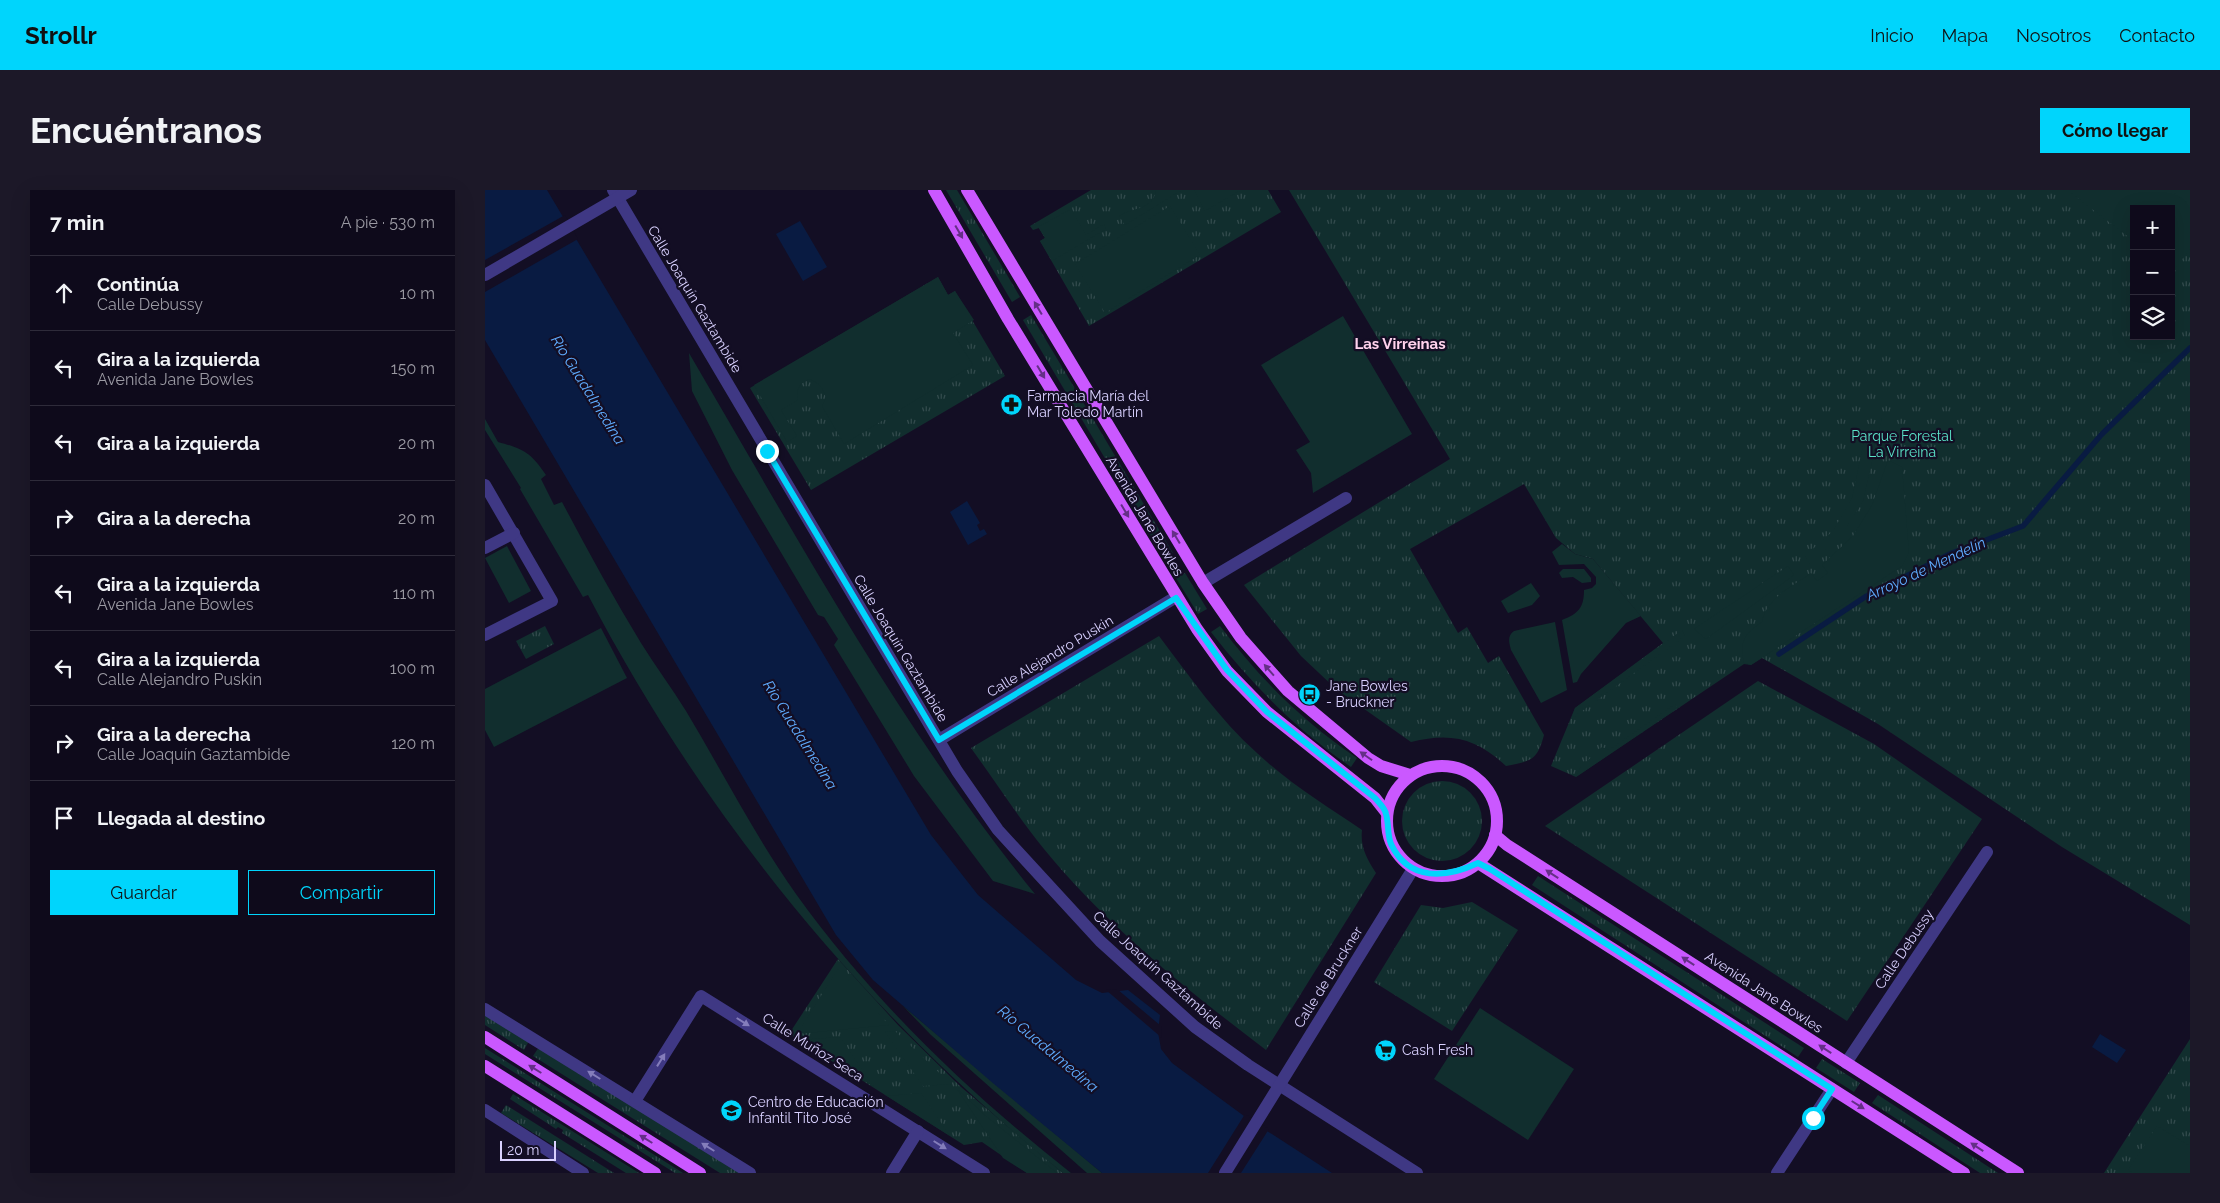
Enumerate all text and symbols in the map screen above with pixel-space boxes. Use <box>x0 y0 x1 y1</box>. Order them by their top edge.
text: Strollr <box>25 21 97 50</box>
text: Inicio <box>1870 25 1914 46</box>
text: Mapa <box>1942 25 1988 46</box>
text: Nosotros <box>2016 25 2091 46</box>
text: Contacto <box>2119 25 2195 46</box>
button: Cómo llegar <box>2040 108 2190 153</box>
text: Encuéntranos <box>30 110 262 151</box>
map controls <box>2130 205 2175 340</box>
button: + <box>2130 205 2175 250</box>
text: 7 min <box>50 210 104 235</box>
text: A pie · 530 m <box>341 213 435 232</box>
street label: Calle Joaquín Gaztambide <box>645 222 745 376</box>
one-way arrow <box>954 226 963 239</box>
button: − <box>2130 250 2175 295</box>
text: Continúa <box>97 273 179 295</box>
icon: ahead <box>50 279 78 307</box>
text: 10 m <box>400 284 435 303</box>
text: Calle Debussy <box>97 295 203 314</box>
button: layers <box>2130 295 2175 340</box>
one-way arrow <box>1033 302 1042 315</box>
water label: Río Guadalmedina <box>547 332 629 448</box>
district label: Las Virreinas <box>1354 335 1446 353</box>
text: Gira a la izquierda <box>97 348 260 370</box>
icon: left <box>50 354 78 382</box>
text: 150 m <box>391 359 435 378</box>
one-way arrow <box>1036 366 1045 379</box>
text: Avenida Jane Bowles <box>97 370 254 389</box>
place label: Farmacia María del Mar Toledo Martín <box>1027 388 1149 420</box>
pharmacy icon: Farmacia María del Mar Toledo Martín <box>999 392 1023 416</box>
park label: Parque Forestal La Virreina <box>1851 428 1953 460</box>
icon: left <box>50 429 78 457</box>
text: Gira a la izquierda <box>97 432 260 454</box>
text: 20 m <box>398 434 435 453</box>
route end <box>756 440 779 463</box>
street label: Avenida Jane Bowles <box>1103 453 1187 579</box>
icon: right <box>50 504 78 532</box>
one-way arrow <box>1120 505 1129 518</box>
text: Gira a la derecha <box>97 507 251 529</box>
text: 20 m <box>398 509 435 528</box>
one-way arrow <box>1171 531 1180 544</box>
water label: Arroyo de Mendelín <box>1862 533 1989 605</box>
street label: Calle Joaquín Gaztambide <box>851 571 951 725</box>
text: Gira a la izquierda <box>97 573 260 595</box>
icon: left <box>50 579 78 607</box>
text: 110 m <box>393 584 435 603</box>
text: Avenida Jane Bowles <box>97 595 254 614</box>
street label: Calle Alejandro Puskin <box>984 612 1116 700</box>
text: Gira a la izquierda <box>97 648 260 670</box>
icon: left <box>50 654 78 682</box>
text: 100 m <box>390 659 435 678</box>
one-way arrow <box>1264 664 1275 676</box>
text: Calle Alejandro Puskin <box>97 670 262 689</box>
water label: Río Guadalmedina <box>759 677 841 793</box>
place label: Jane Bowles - Bruckner <box>1326 678 1408 710</box>
bus stop icon: Jane Bowles - Bruckner <box>1298 682 1322 706</box>
text: Gira a la derecha <box>97 723 251 745</box>
icon: right <box>50 729 78 757</box>
text: 120 m <box>391 734 435 753</box>
text: Calle Joaquín Gaztambide <box>97 745 290 764</box>
one-way arrow <box>1359 751 1372 761</box>
icon: arrive <box>50 804 78 832</box>
text: Llegada al destino <box>97 807 265 829</box>
one-way arrow <box>1545 869 1558 878</box>
button: Guardar <box>50 870 238 915</box>
button: Compartir <box>248 870 435 915</box>
street label: Calle Debussy <box>1871 906 1937 992</box>
street label: Calle Joaquín Gaztambide <box>1090 908 1226 1032</box>
street label: Calle de Bruckner <box>1290 923 1366 1030</box>
street label: Avenida Jane Bowles <box>1702 948 1826 1036</box>
one-way arrow <box>1682 957 1695 966</box>
water label: Río Guadalmedina <box>994 1002 1102 1096</box>
street label: Calle Muñoz Seca <box>760 1009 866 1085</box>
one-way arrow <box>736 1017 749 1026</box>
supermarket icon: Cash Fresh <box>1374 1038 1398 1062</box>
place label: Cash Fresh <box>1402 1042 1473 1058</box>
one-way arrow <box>1819 1045 1832 1054</box>
one-way arrow <box>657 1053 666 1066</box>
one-way arrow <box>528 1065 541 1074</box>
one-way arrow <box>587 1071 600 1080</box>
place label: Centro de Educación Infantil Tito José <box>748 1094 884 1126</box>
school or university icon: Centro de Educación Infantil Tito José <box>720 1098 744 1122</box>
one-way arrow <box>1852 1101 1865 1110</box>
route start <box>1802 1107 1825 1130</box>
one-way arrow <box>639 1134 652 1143</box>
scale bar <box>500 1138 556 1161</box>
one-way arrow <box>933 1140 946 1150</box>
text: 20 m <box>507 1142 539 1158</box>
one-way arrow <box>702 1142 715 1152</box>
one-way arrow <box>1970 1142 1983 1151</box>

